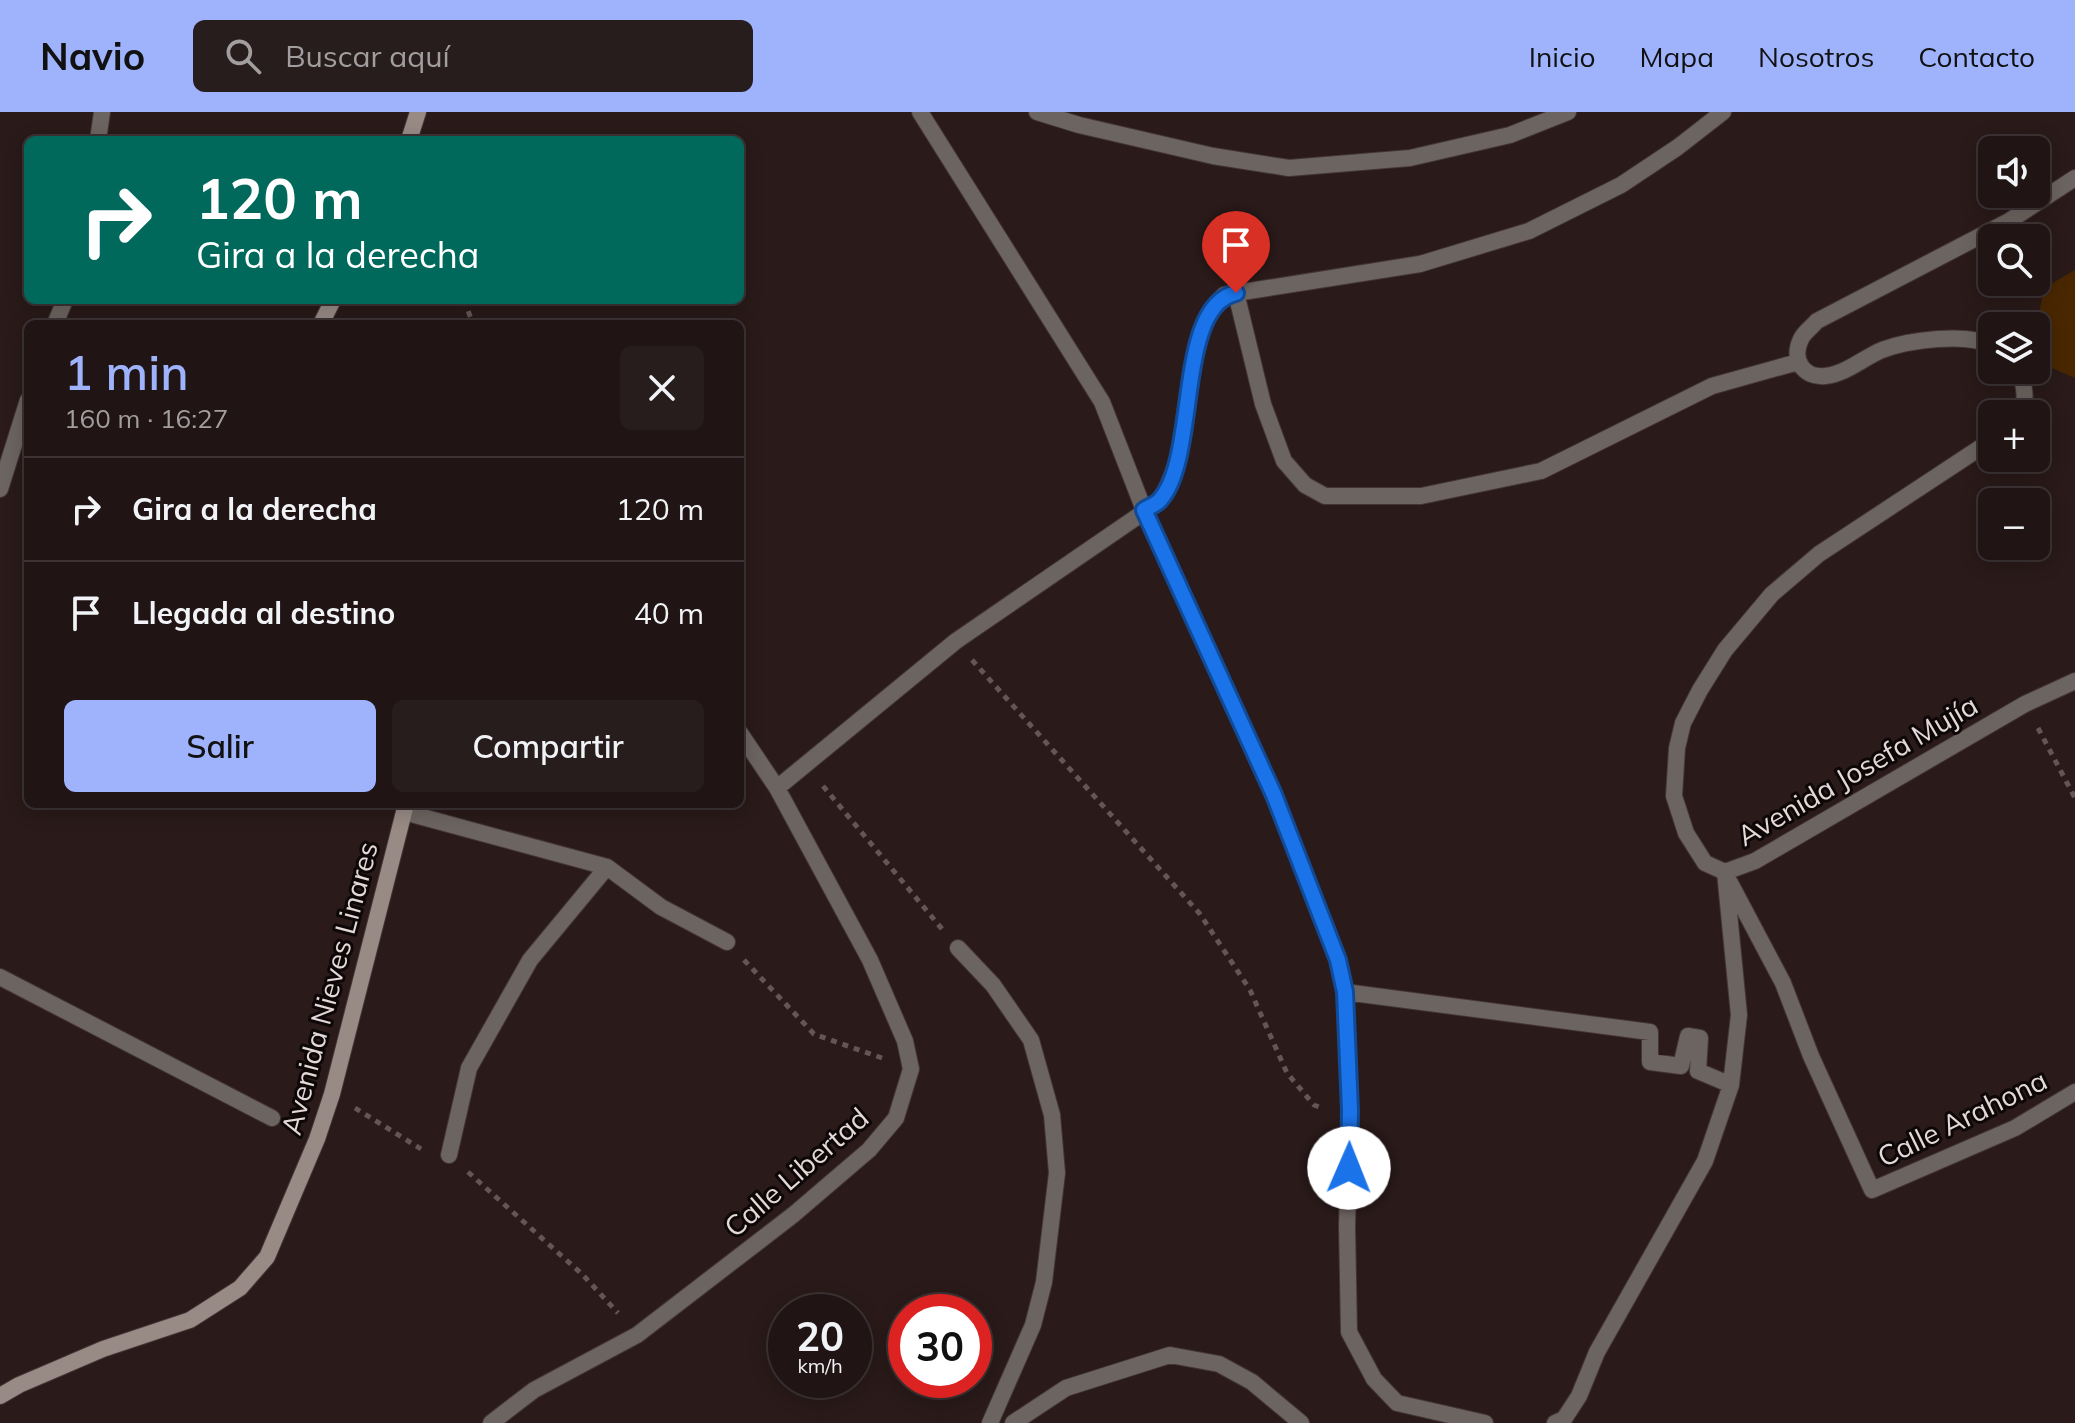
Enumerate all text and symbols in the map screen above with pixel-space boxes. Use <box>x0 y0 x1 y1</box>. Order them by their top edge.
search box <box>193 20 753 92</box>
text: Navio <box>40 32 145 80</box>
icon: search <box>221 34 265 78</box>
text: Buscar aquí <box>285 37 450 75</box>
text: Inicio <box>1529 39 1596 74</box>
text: Mapa <box>1640 39 1714 74</box>
text: Nosotros <box>1758 39 1874 74</box>
text: Contacto <box>1918 39 2035 74</box>
map controls <box>1978 136 2050 560</box>
button: sound <box>1978 136 2050 208</box>
text: 120 m <box>196 163 363 233</box>
icon: right <box>64 168 168 272</box>
pin <box>1202 211 1270 293</box>
icon: arrive <box>1214 223 1258 267</box>
button: search <box>1978 224 2050 296</box>
text: Gira a la derecha <box>196 232 479 277</box>
button: layers <box>1978 312 2050 384</box>
text: 1 min <box>64 342 189 402</box>
button: close <box>620 346 704 430</box>
button: + <box>1978 400 2050 472</box>
text: 160 m · 16:27 <box>64 402 228 435</box>
icon: right <box>64 487 108 531</box>
button: − <box>1978 488 2050 560</box>
text: Gira a la derecha <box>132 490 377 528</box>
text: 120 m <box>616 490 704 528</box>
icon: arrive <box>64 591 108 635</box>
text: Llegada al destino <box>132 594 395 632</box>
text: 40 m <box>634 594 704 632</box>
street label: Avenida Josefa Mujía <box>1731 687 1983 853</box>
button: Salir <box>64 700 376 792</box>
button: Compartir <box>392 700 704 792</box>
street label: Avenida Nieves Linares <box>273 838 385 1138</box>
street label: Calle Arahona <box>1871 1062 2053 1174</box>
street label: Calle Libertad <box>717 1100 875 1244</box>
position arrow <box>1307 1126 1391 1210</box>
speed limit sign: 30 <box>888 1294 992 1398</box>
text: 20 <box>796 1311 844 1361</box>
text: km/h <box>797 1353 843 1378</box>

